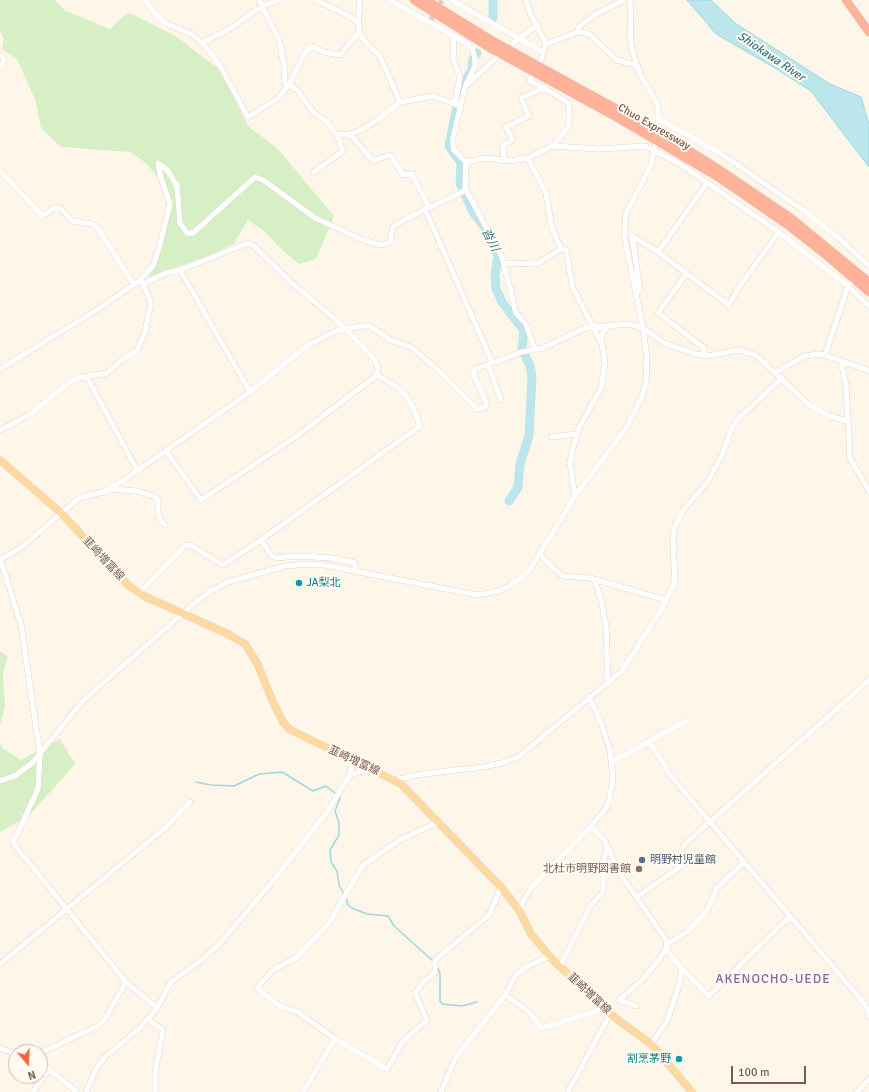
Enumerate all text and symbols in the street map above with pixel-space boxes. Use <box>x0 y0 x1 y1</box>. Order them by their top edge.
water label: Shiokawa River <box>735 29 807 85</box>
street label: Chuo Expressway <box>616 101 692 153</box>
water label: 沓川 <box>478 226 502 254</box>
street label: 韮崎増富線 <box>79 534 127 584</box>
place label: JA梨北 <box>307 576 340 590</box>
marker: JA梨北 <box>294 578 304 588</box>
street label: 韮崎増富線 <box>326 743 382 779</box>
place label: 明野村児童館 <box>650 853 716 867</box>
marker: 明野村児童館 <box>637 855 647 865</box>
place label: 北杜市明野図書館 <box>543 862 631 876</box>
marker: 北杜市明野図書館 <box>634 864 644 874</box>
street label: 韮崎増富線 <box>564 970 614 1018</box>
district label: AKENOCHO-UEDE <box>716 972 830 988</box>
north arrow <box>8 1044 48 1084</box>
place label: 割烹茅野 <box>627 1052 671 1066</box>
marker: 割烹茅野 <box>674 1054 684 1064</box>
scale bar <box>733 1058 808 1084</box>
text: 100 m <box>738 1065 770 1080</box>
text: N <box>26 1067 37 1082</box>

